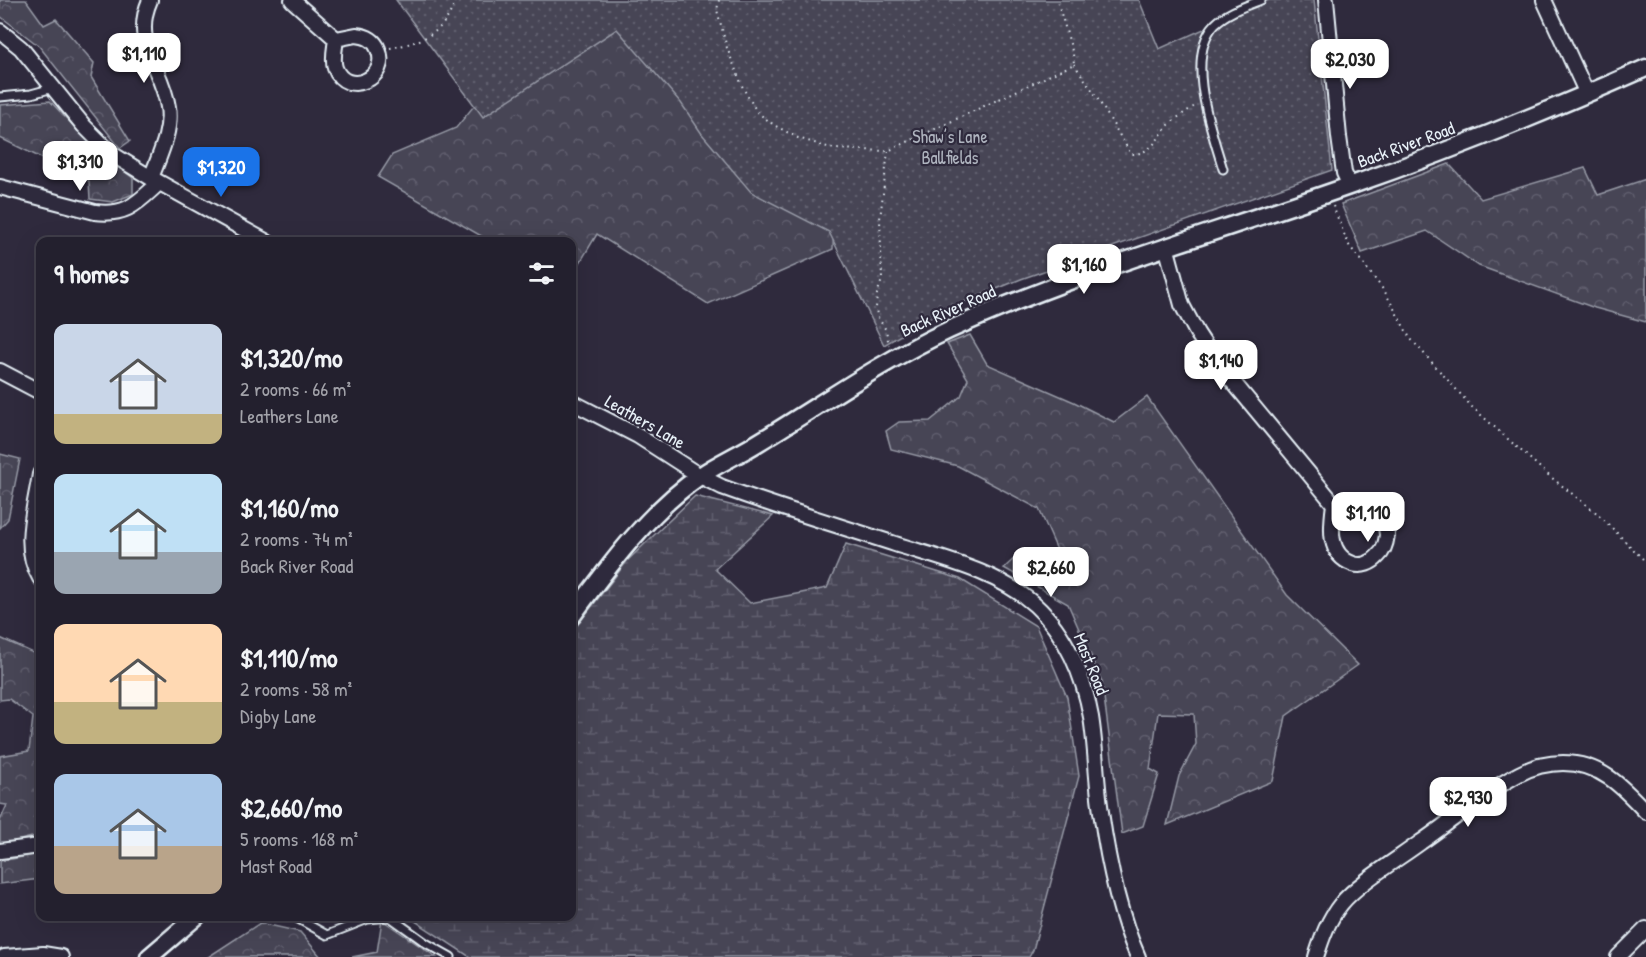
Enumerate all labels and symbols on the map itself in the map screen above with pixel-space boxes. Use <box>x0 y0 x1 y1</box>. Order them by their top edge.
pin: $1,110 <box>95 33 193 84</box>
pin: $2,030 <box>1301 39 1399 90</box>
street label: Back River Road <box>1354 115 1458 174</box>
park label: Shaw’s Lane Ballfields <box>912 124 988 170</box>
pin: $1,310 <box>31 141 129 192</box>
pin: $1,320 <box>172 147 270 198</box>
pin: $1,160 <box>1035 244 1133 295</box>
street label: Back River Road <box>896 278 999 343</box>
pin: $1,140 <box>1172 340 1270 391</box>
street label: Leathers Lane <box>601 389 690 455</box>
pin: $1,110 <box>1319 492 1417 543</box>
pin: $2,660 <box>1002 547 1100 598</box>
street label: Mast Road <box>1068 629 1115 698</box>
pin: $2,930 <box>1419 777 1517 828</box>

